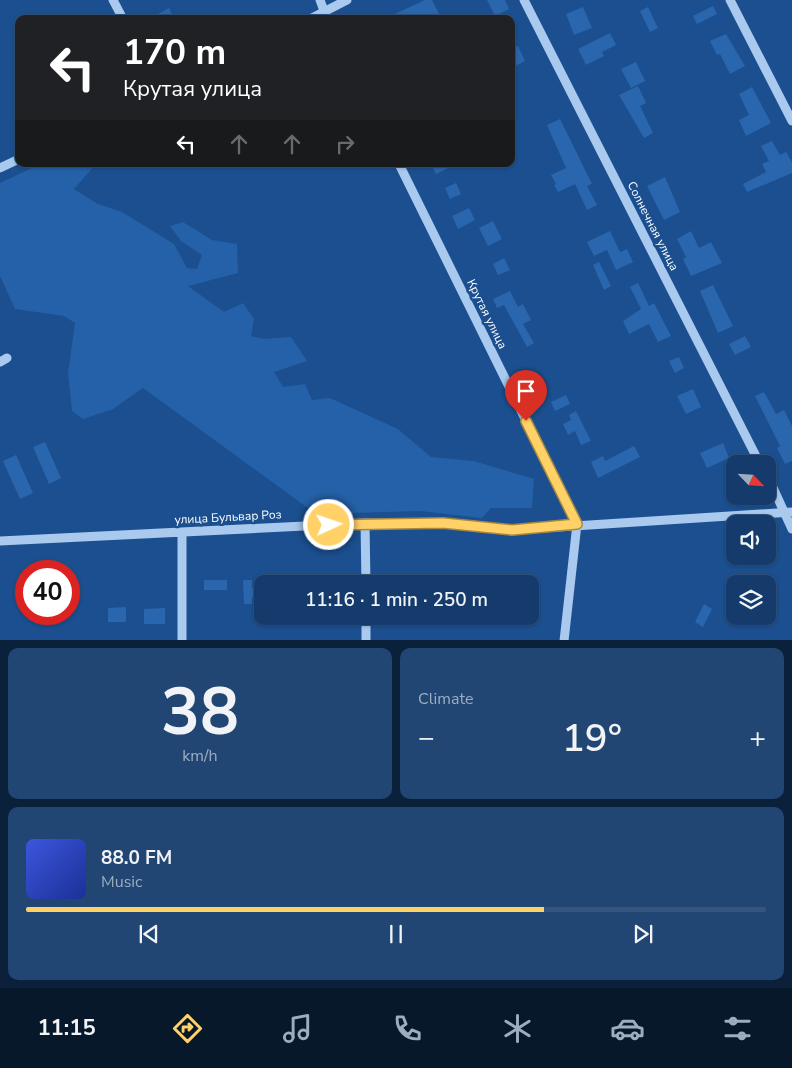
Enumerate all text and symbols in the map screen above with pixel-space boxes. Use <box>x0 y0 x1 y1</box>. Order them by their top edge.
text: 170 m <box>123 29 226 76</box>
icon: left <box>40 35 105 100</box>
text: Крутая улица <box>123 74 262 104</box>
icon: left <box>172 130 200 158</box>
icon: ahead <box>225 130 253 158</box>
icon: ahead <box>278 130 306 158</box>
icon: right <box>331 130 359 158</box>
street label: Солнечная улица <box>624 179 682 273</box>
street label: Крутая улица <box>463 276 511 352</box>
pin <box>505 370 547 421</box>
icon: arrive <box>512 377 540 405</box>
north arrow <box>726 455 776 505</box>
map controls <box>726 455 776 625</box>
position arrow <box>302 498 354 550</box>
street label: улица Бульвар Роз <box>174 506 282 528</box>
button: sound <box>726 515 776 565</box>
speed limit sign: 40 <box>15 560 80 625</box>
button: layers <box>726 575 776 625</box>
text: 11:16 · 1 min · 250 m <box>305 587 488 613</box>
text: 38 <box>161 668 239 757</box>
text: Climate <box>418 688 473 710</box>
text: 19° <box>562 713 622 764</box>
text: − <box>418 719 435 757</box>
text: + <box>749 719 766 757</box>
text: km/h <box>182 745 218 767</box>
text: 88.0 FM <box>101 845 172 871</box>
text: Music <box>101 871 142 893</box>
icon: previous <box>135 920 163 948</box>
icon: pause <box>382 920 410 948</box>
icon: next <box>629 920 657 948</box>
icon: directions <box>170 1011 205 1046</box>
icon: music <box>280 1011 315 1046</box>
icon: phone <box>390 1011 425 1046</box>
icon: climate <box>500 1011 535 1046</box>
icon: car <box>610 1011 645 1046</box>
icon: filters <box>720 1011 755 1046</box>
text: 11:15 <box>37 1013 96 1043</box>

